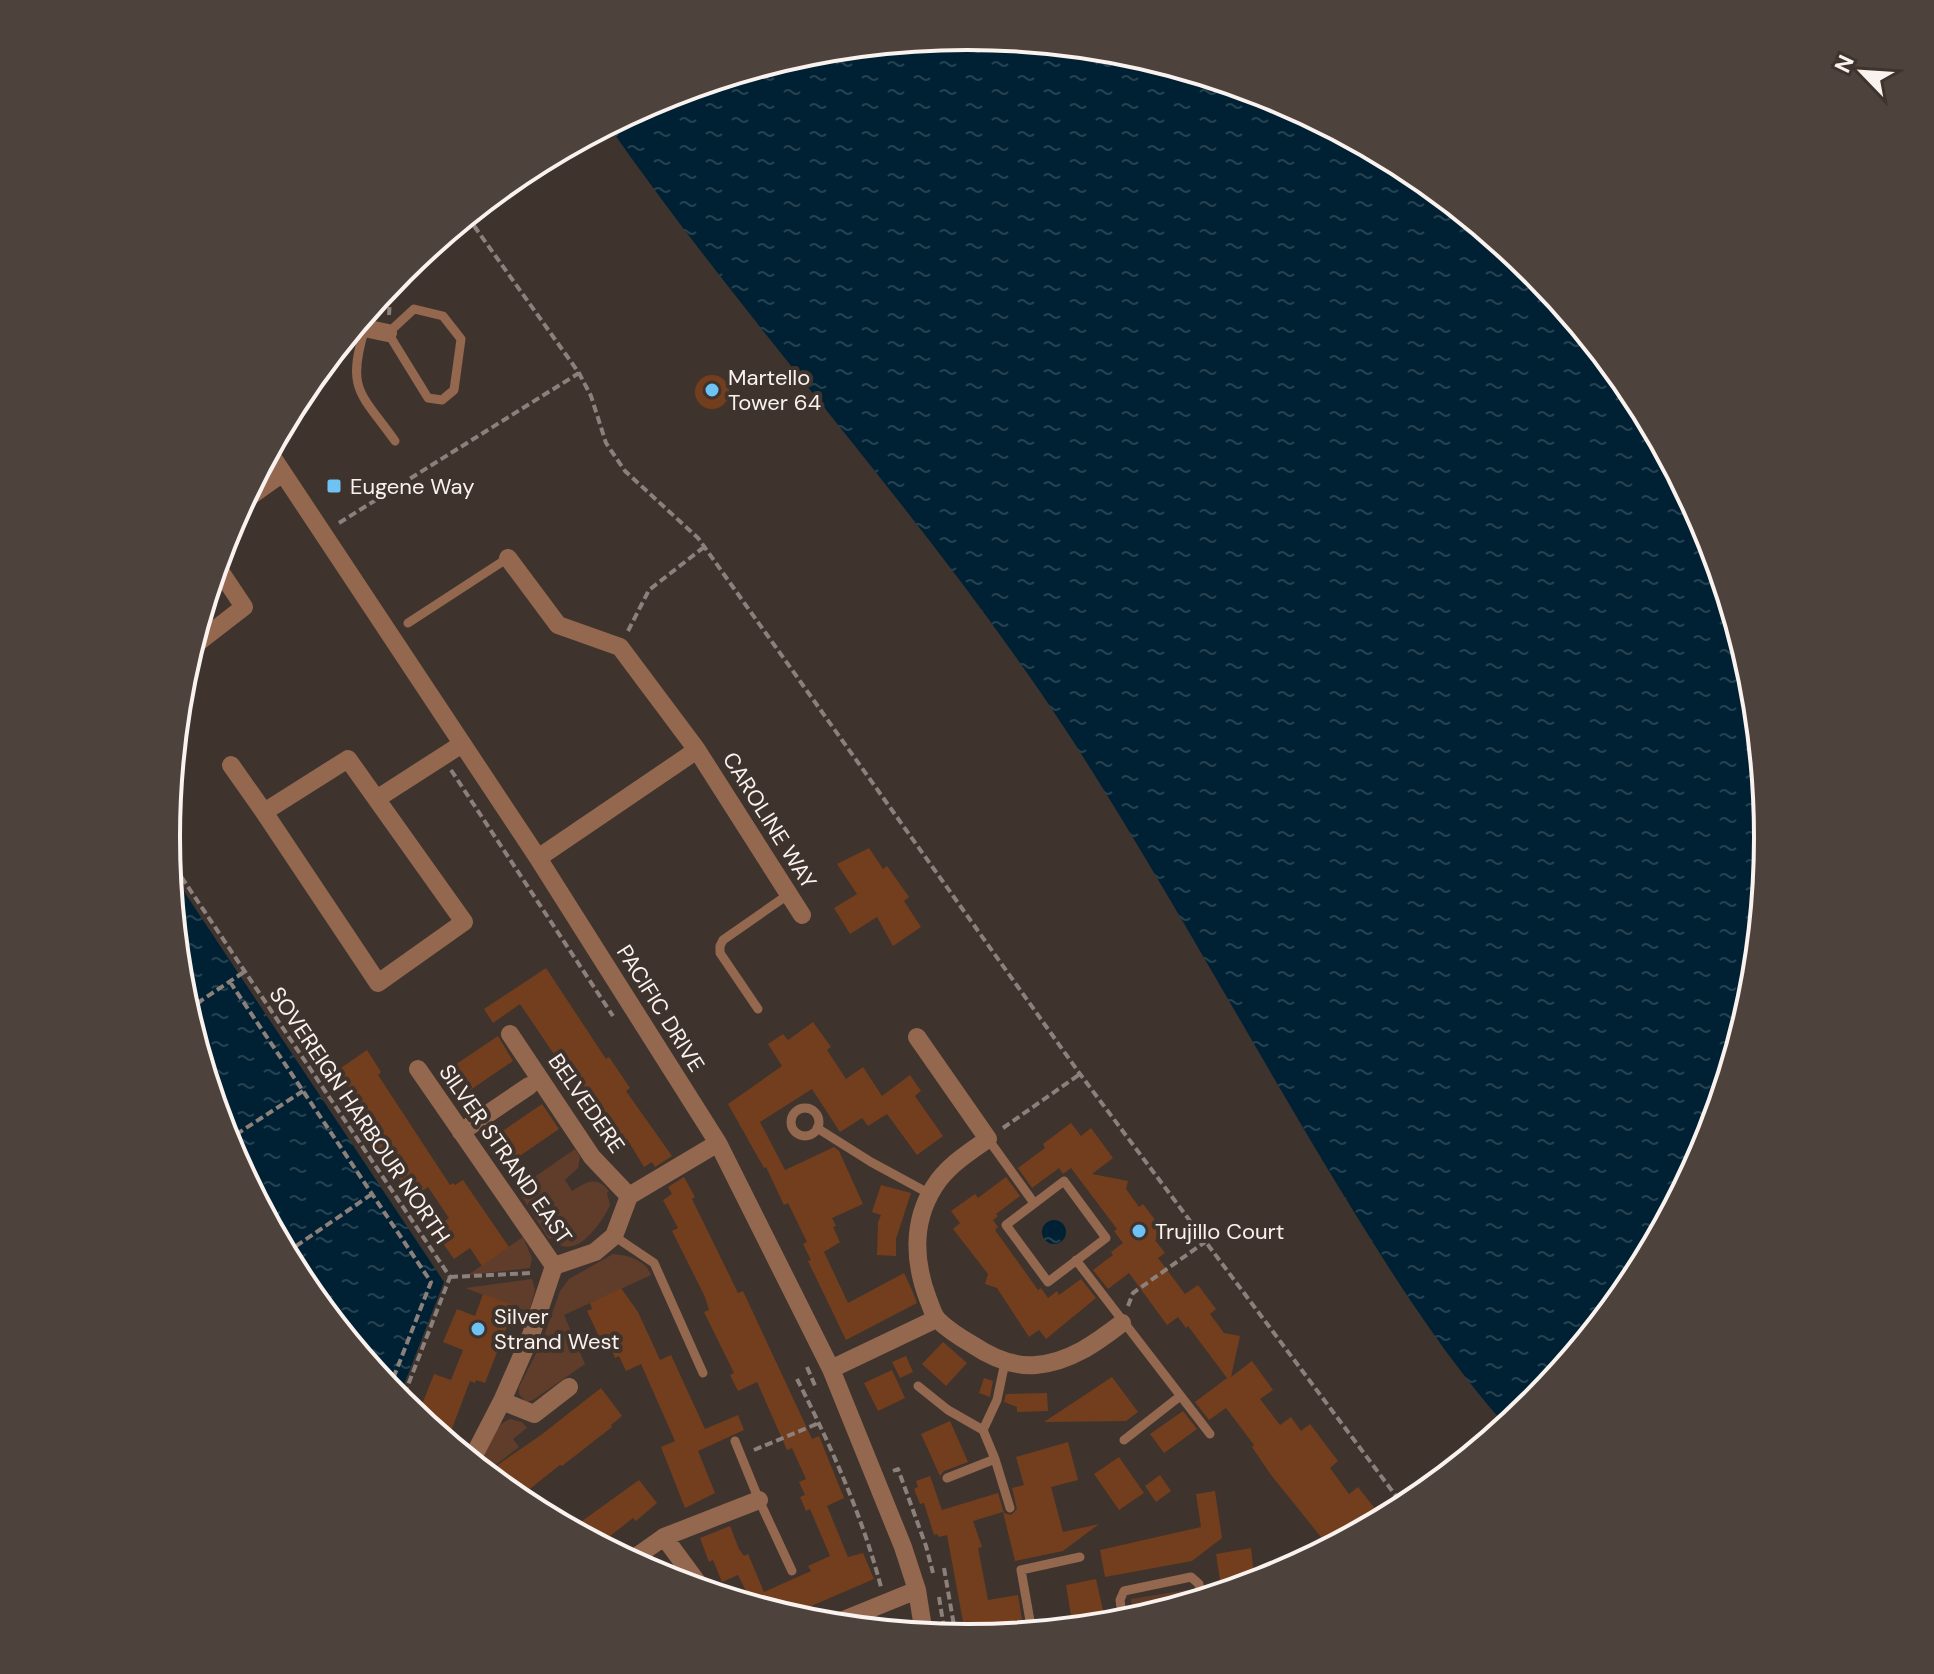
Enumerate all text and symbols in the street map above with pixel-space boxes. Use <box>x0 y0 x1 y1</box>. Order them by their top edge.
north arrow <box>1822 32 1902 112</box>
text: N <box>1828 50 1861 77</box>
place label: Martello Tower 64 <box>728 363 821 417</box>
marker: Martello Tower 64 <box>703 381 721 399</box>
place label: Eugene Way <box>350 472 474 501</box>
marker: Eugene Way <box>325 477 343 495</box>
street label: CAROLINE WAY <box>716 746 823 894</box>
street label: PACIFIC DRIVE <box>610 939 711 1077</box>
street label: SOVEREIGN HARBOUR NORTH <box>263 981 456 1249</box>
street label: BELVEDERE <box>542 1048 631 1159</box>
street label: SILVER STRAND EAST <box>433 1059 579 1250</box>
place label: Trujillo Court <box>1155 1217 1284 1246</box>
marker: Trujillo Court <box>1130 1222 1148 1240</box>
place label: Silver Strand West <box>494 1302 620 1356</box>
marker: Silver Strand West <box>469 1320 487 1338</box>

